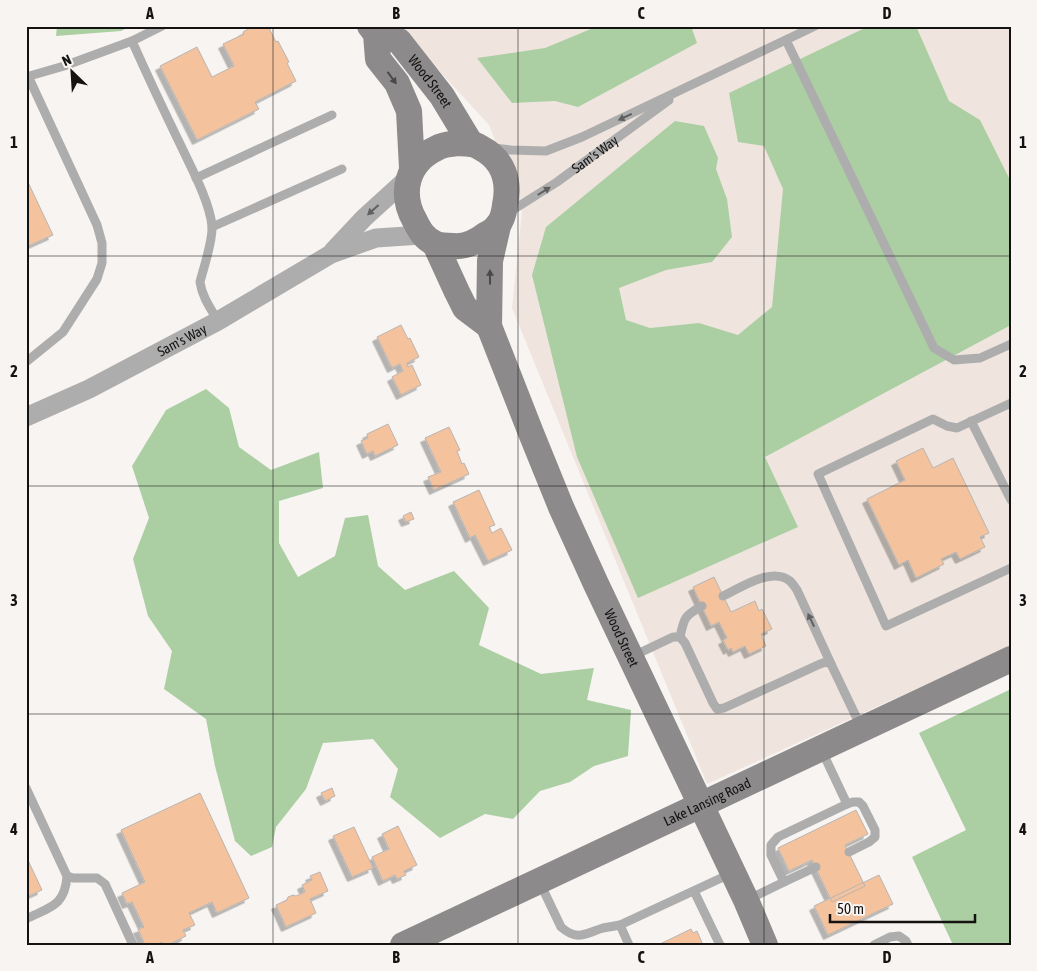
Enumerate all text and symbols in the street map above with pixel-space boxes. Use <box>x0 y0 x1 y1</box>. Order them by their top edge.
text: A <box>145 4 154 22</box>
text: B <box>392 4 400 22</box>
text: C <box>637 4 645 22</box>
text: D <box>883 4 892 22</box>
north arrow <box>48 48 98 98</box>
text: N <box>59 51 74 69</box>
street label: Wood Street <box>405 52 455 111</box>
one-way arrow <box>387 71 397 85</box>
one-way arrow <box>618 113 632 121</box>
street label: Sam's Way <box>569 132 621 176</box>
text: 1 <box>10 133 18 151</box>
text: 1 <box>1019 133 1027 151</box>
one-way arrow <box>538 186 551 195</box>
one-way arrow <box>367 204 379 216</box>
one-way arrow <box>486 269 494 285</box>
street label: Sam's Way <box>155 320 209 360</box>
text: 2 <box>10 362 18 380</box>
text: 2 <box>1019 362 1027 380</box>
text: 3 <box>10 591 18 609</box>
text: 3 <box>1019 591 1027 609</box>
street label: Wood Street <box>601 606 642 669</box>
one-way arrow <box>807 613 815 627</box>
street label: Lake Lansing Road <box>661 775 753 829</box>
text: 4 <box>9 820 18 838</box>
text: 4 <box>1018 820 1027 838</box>
scale bar <box>830 891 974 923</box>
text: 50 m <box>837 900 864 917</box>
text: A <box>145 948 154 966</box>
text: B <box>392 948 400 966</box>
text: C <box>637 948 645 966</box>
text: D <box>883 948 892 966</box>

